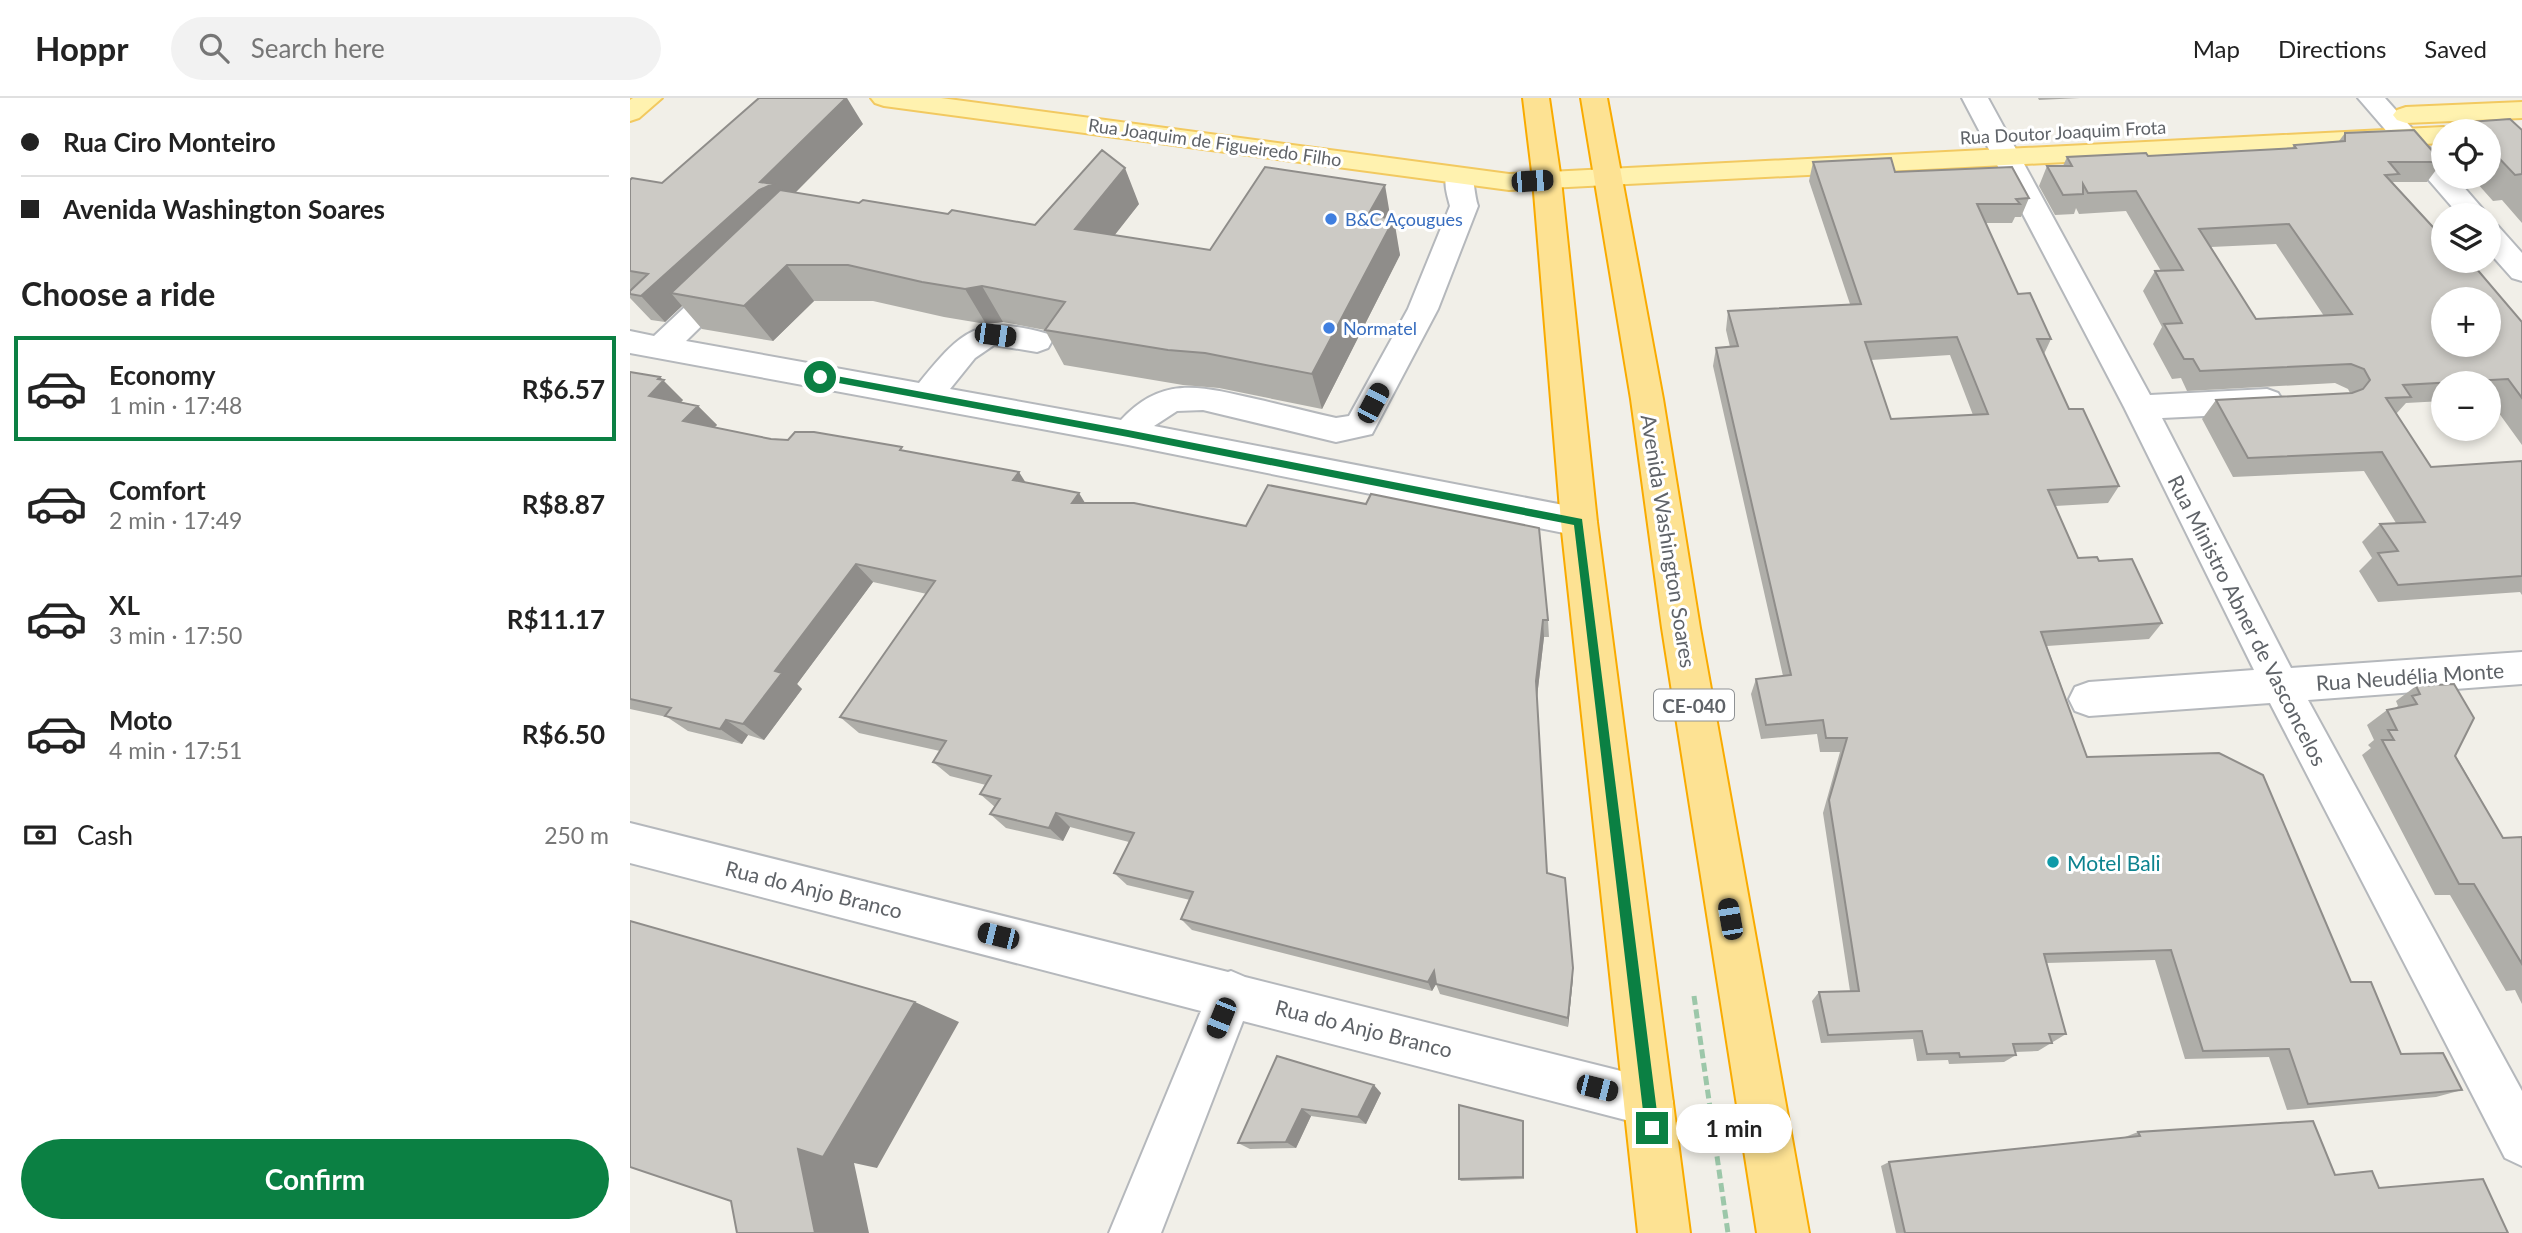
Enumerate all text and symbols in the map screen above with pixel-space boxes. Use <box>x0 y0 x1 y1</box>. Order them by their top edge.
search box <box>171 17 661 80</box>
text: Hoppr <box>35 28 129 68</box>
icon: search <box>195 29 233 67</box>
text: Search here <box>251 32 385 64</box>
text: Map <box>2193 34 2240 63</box>
text: Directions <box>2278 34 2386 63</box>
text: Saved <box>2424 34 2487 63</box>
street label: Rua Joaquim de Figueiredo Filho <box>1087 113 1343 171</box>
street label: Rua Doutor Joaquim Frota <box>1959 116 2167 148</box>
map controls <box>2431 119 2501 441</box>
button: locate <box>2431 119 2501 189</box>
text: Rua Ciro Monteiro <box>63 126 276 158</box>
car <box>1511 169 1554 193</box>
text: Avenida Washington Soares <box>63 193 385 225</box>
button: layers <box>2431 203 2501 273</box>
place label: B&C Açougues <box>1345 208 1463 230</box>
marker: B&C Açougues <box>1323 211 1339 227</box>
text: Choose a ride <box>21 274 215 313</box>
button: + <box>2431 287 2501 357</box>
place label: Normatel <box>1343 317 1417 339</box>
marker: Normatel <box>1321 320 1337 336</box>
car <box>973 322 1018 348</box>
icon: car <box>25 357 88 420</box>
text: Economy <box>109 359 215 391</box>
route start <box>804 361 836 393</box>
button: − <box>2431 371 2501 441</box>
text: R$6.57 <box>522 373 605 405</box>
car <box>1354 380 1393 426</box>
text: 1 min · 17:48 <box>109 391 242 419</box>
street label: Avenida Washington Soares <box>1637 413 1701 669</box>
street label: Rua Ministro Abner de Vasconcelos <box>2164 470 2332 770</box>
icon: car <box>25 472 88 535</box>
text: Comfort <box>109 474 206 506</box>
text: R$8.87 <box>522 488 605 520</box>
text: 2 min · 17:49 <box>109 506 242 534</box>
icon: car <box>25 587 88 650</box>
text: XL <box>109 589 140 621</box>
text: R$11.17 <box>507 603 605 635</box>
text: 3 min · 17:50 <box>109 621 242 649</box>
street label: Rua Neudélia Monte <box>2315 657 2505 695</box>
road number: CE-040 <box>1654 690 1734 720</box>
icon: car <box>25 702 88 765</box>
text: Moto <box>109 704 172 736</box>
text: R$6.50 <box>522 718 605 750</box>
text: 4 min · 17:51 <box>109 736 242 764</box>
icon: cash <box>21 816 59 854</box>
text: Cash <box>77 819 133 851</box>
text: 250 m <box>544 821 609 849</box>
place label: Motel Bali <box>2067 850 2161 875</box>
marker: Motel Bali <box>2045 854 2061 870</box>
street label: Rua do Anjo Branco <box>723 855 905 923</box>
car <box>1717 896 1744 942</box>
car <box>976 921 1021 951</box>
street label: Rua do Anjo Branco <box>1273 994 1455 1062</box>
car <box>1204 995 1239 1041</box>
car <box>1575 1073 1620 1103</box>
callout: 1 min <box>1676 1104 1792 1152</box>
route end <box>1636 1112 1668 1144</box>
text: 1 min <box>1705 1114 1763 1142</box>
button: Confirm <box>21 1139 609 1219</box>

